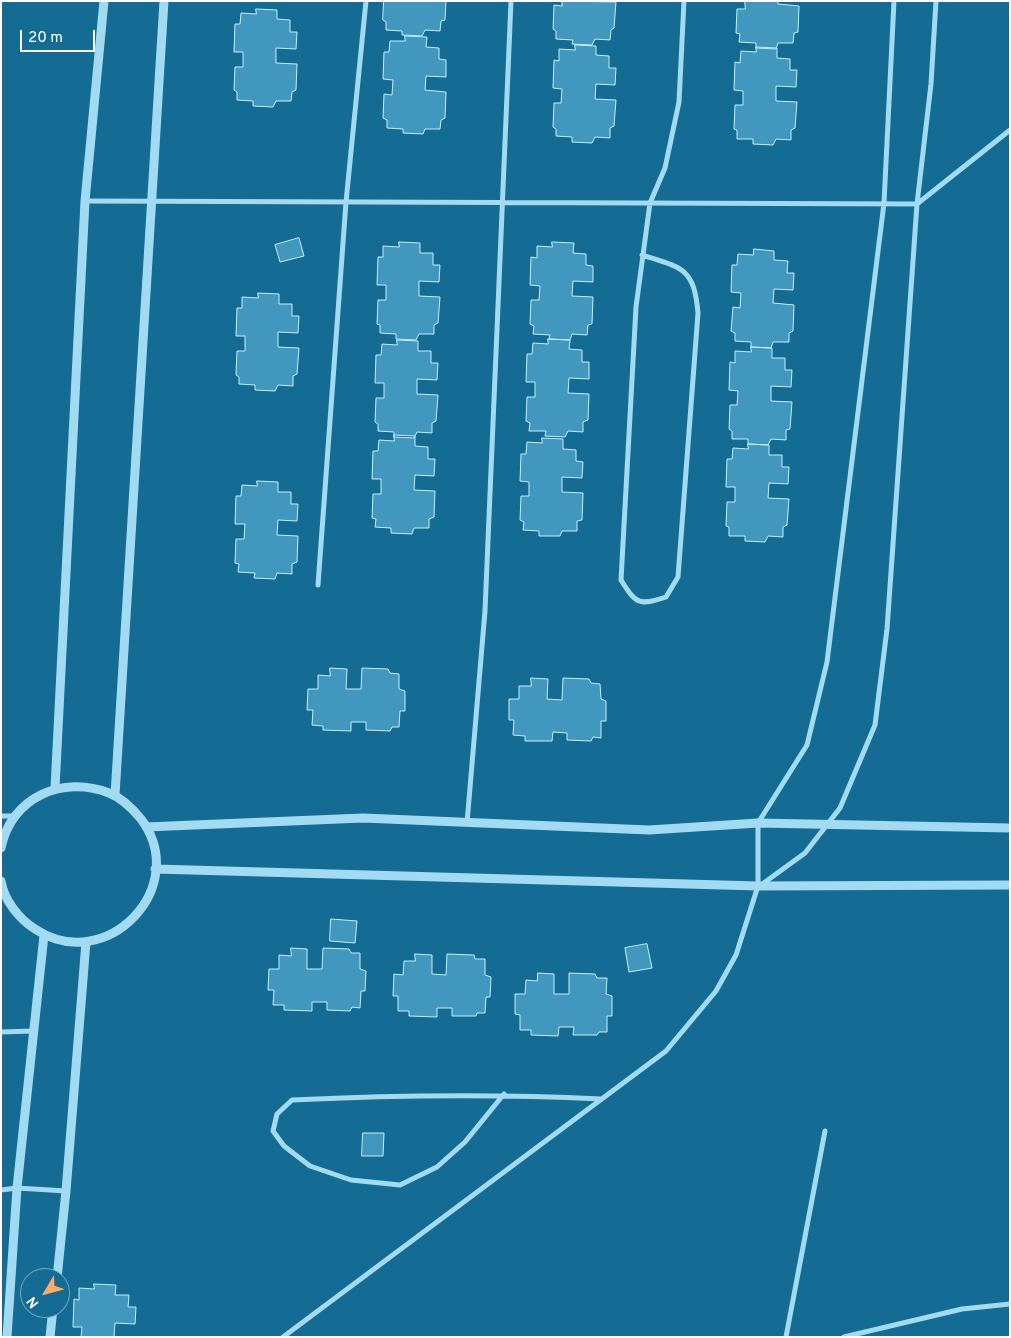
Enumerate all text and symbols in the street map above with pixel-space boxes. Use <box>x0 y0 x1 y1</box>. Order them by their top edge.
scale bar <box>22 20 98 52</box>
text: 20 m <box>28 29 63 48</box>
north arrow <box>20 1268 70 1318</box>
text: N <box>24 1293 43 1311</box>

